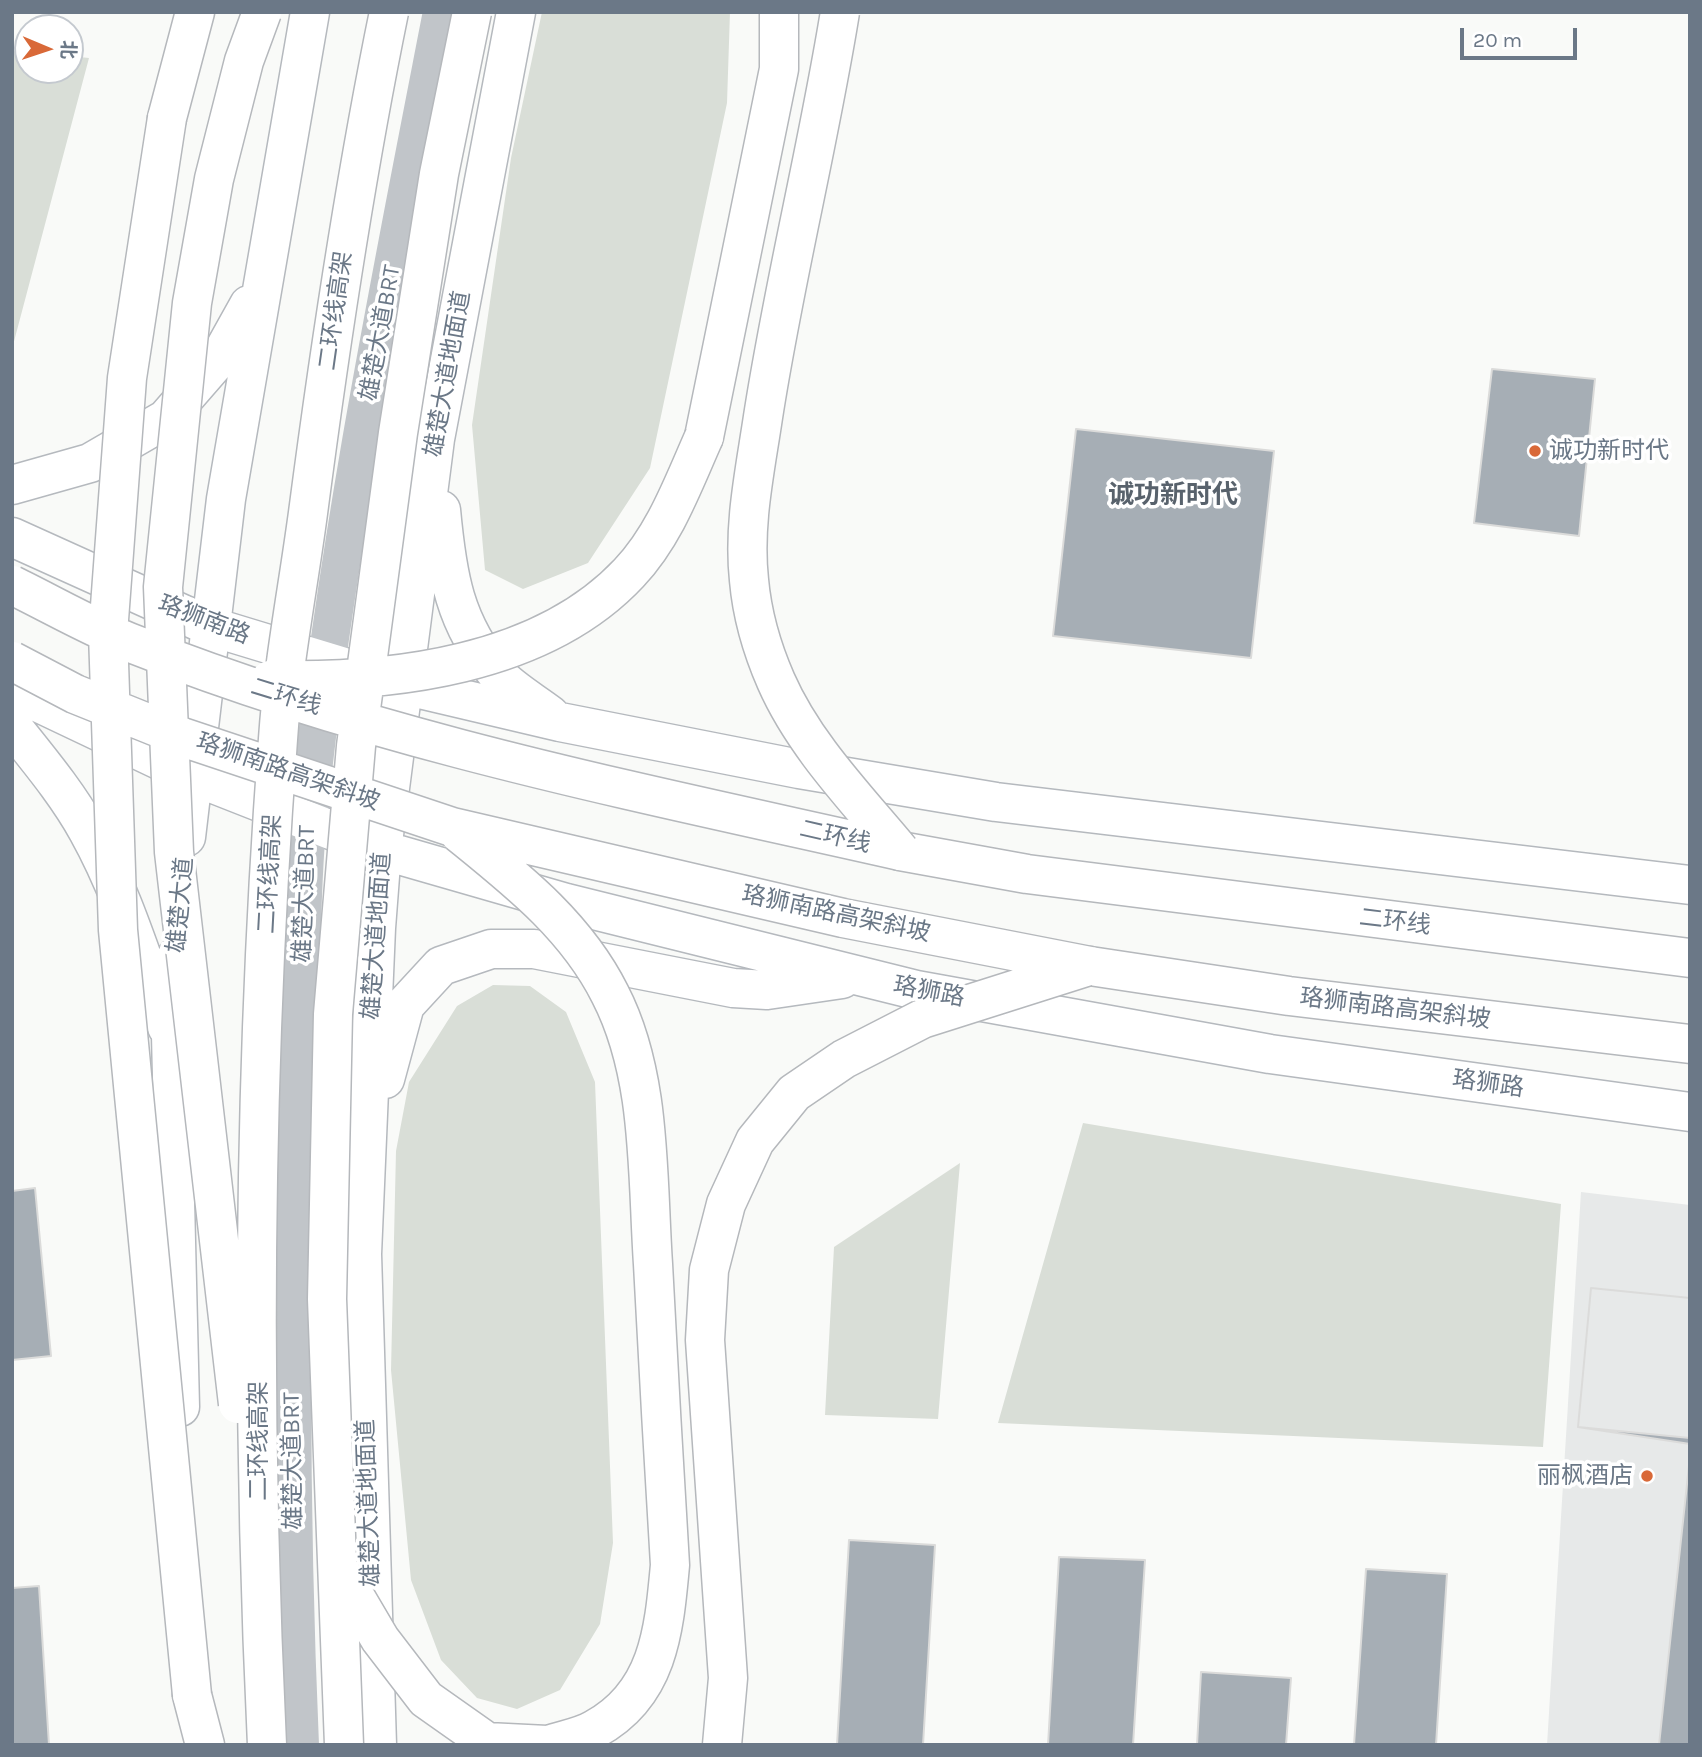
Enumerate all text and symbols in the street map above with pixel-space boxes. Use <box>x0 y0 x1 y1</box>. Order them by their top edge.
north arrow <box>14 14 84 84</box>
scale bar <box>1464 14 1581 58</box>
text: 20 m <box>1473 28 1522 52</box>
text: 北 <box>57 40 79 60</box>
street label: 二环线高架 <box>313 250 359 372</box>
street label: 雄楚大道BRT <box>355 263 407 403</box>
street label: 雄楚大道地面道 <box>419 289 477 459</box>
place label: 诚功新时代 <box>1549 437 1669 465</box>
marker: 诚功新时代 <box>1527 443 1543 459</box>
district label: 诚功新时代 <box>1108 480 1238 512</box>
street label: 珞狮南路 <box>154 589 254 651</box>
street label: 二环线 <box>247 673 325 721</box>
street label: 珞狮南路高架斜坡 <box>193 727 383 817</box>
street label: 二环线高架 <box>252 813 288 935</box>
street label: 二环线 <box>797 815 873 859</box>
street label: 雄楚大道BRT <box>288 825 322 963</box>
street label: 雄楚大道地面道 <box>357 851 397 1021</box>
street label: 雄楚大道 <box>162 856 200 954</box>
street label: 珞狮南路高架斜坡 <box>739 880 933 948</box>
street label: 二环线 <box>1358 903 1432 941</box>
street label: 珞狮路 <box>891 971 967 1013</box>
street label: 珞狮南路高架斜坡 <box>1298 983 1492 1035</box>
street label: 珞狮路 <box>1450 1065 1526 1103</box>
street label: 二环线高架 <box>245 1381 273 1501</box>
street label: 雄楚大道BRT <box>277 1392 309 1530</box>
street label: 雄楚大道地面道 <box>352 1419 386 1587</box>
place label: 丽枫酒店 <box>1537 1462 1633 1490</box>
marker: 丽枫酒店 <box>1639 1468 1655 1484</box>

